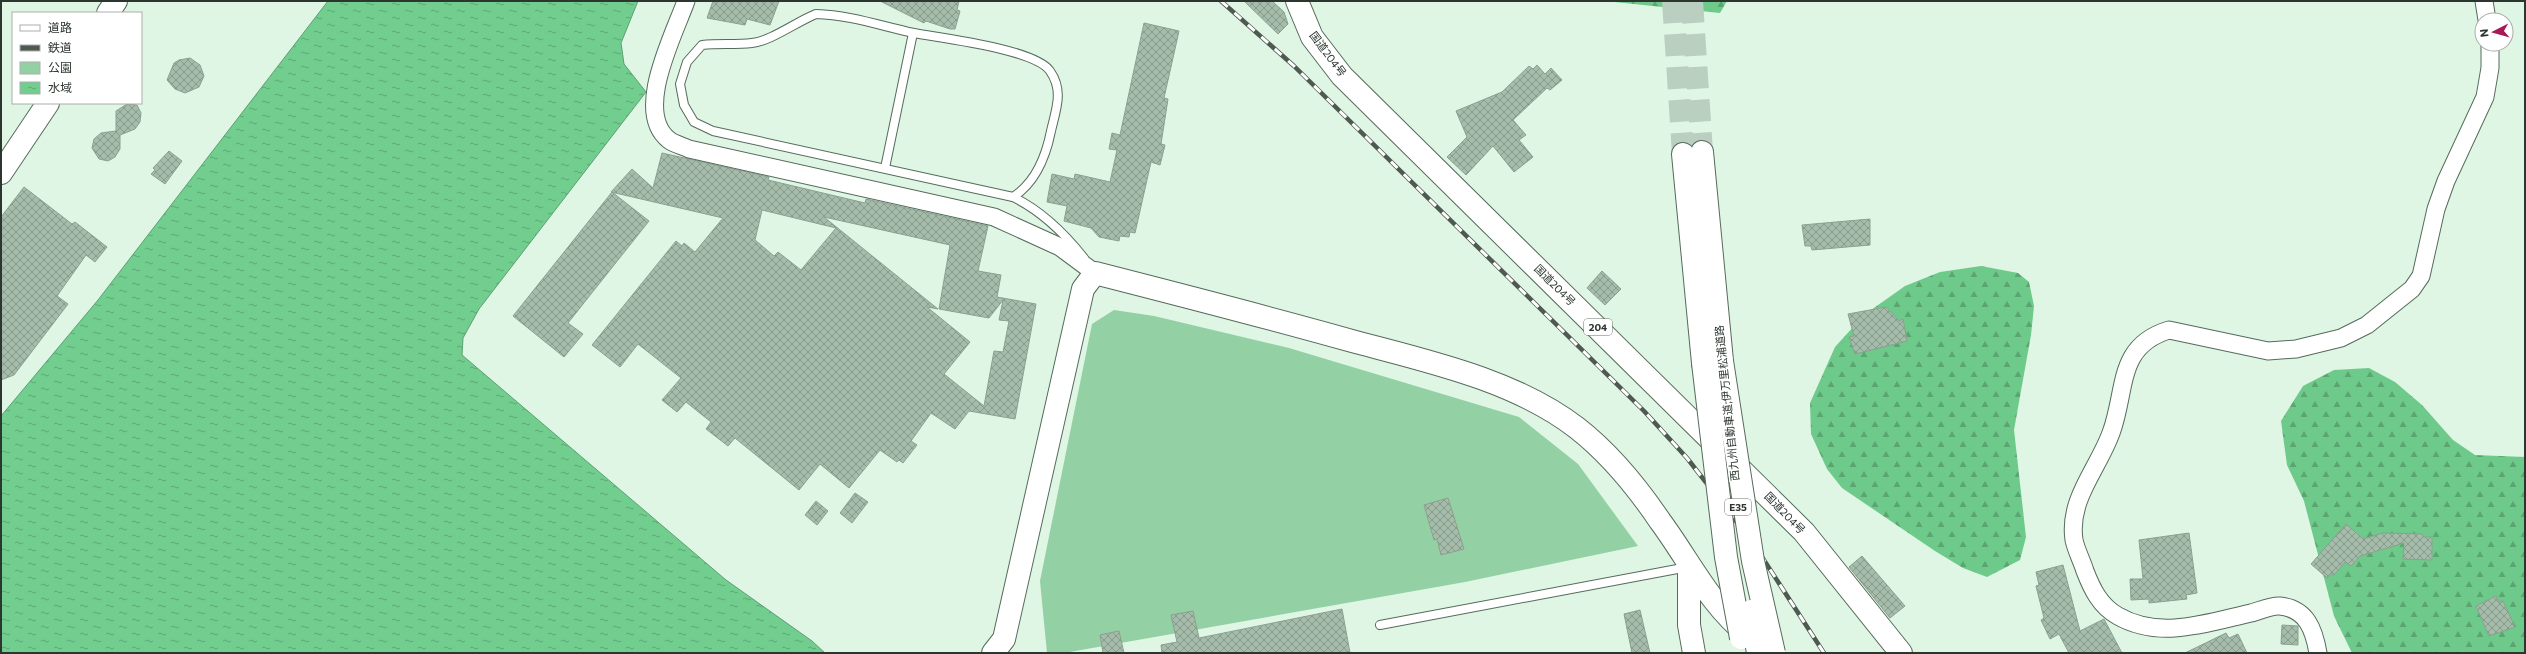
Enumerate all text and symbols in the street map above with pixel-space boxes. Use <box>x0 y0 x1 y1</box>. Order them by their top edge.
legend <box>12 12 142 104</box>
north arrow <box>2474 12 2514 52</box>
text: 道路 <box>48 20 72 34</box>
text: N <box>2477 28 2490 38</box>
street label: 国道204号 <box>1307 29 1349 79</box>
text: 鉄道 <box>48 40 72 54</box>
text: 公園 <box>48 60 72 74</box>
text: 水域 <box>48 80 72 94</box>
street label: 国道204号 <box>1532 261 1579 308</box>
road number: 204 <box>1584 319 1612 335</box>
street label: 西九州自動車道;伊万里松浦道路 <box>1712 324 1742 482</box>
street label: 国道204号 <box>1762 489 1808 536</box>
road number: E35 <box>1725 499 1751 515</box>

